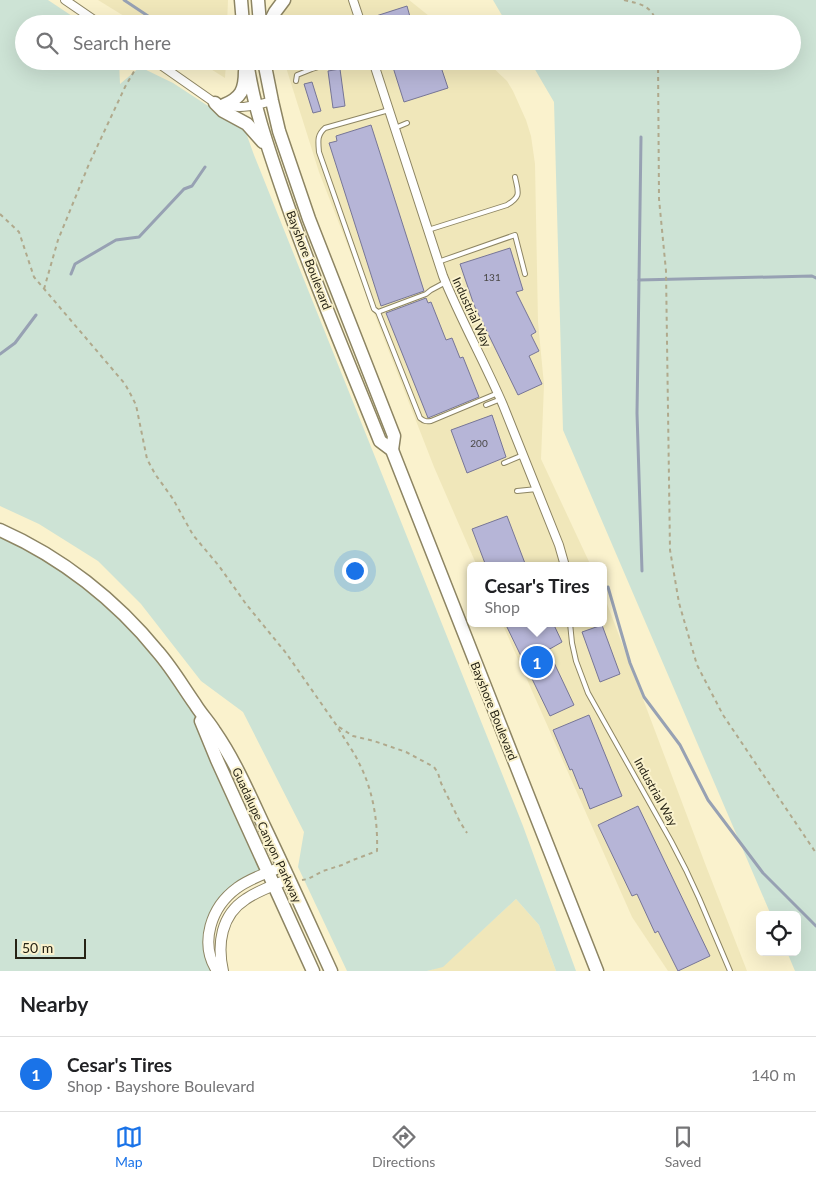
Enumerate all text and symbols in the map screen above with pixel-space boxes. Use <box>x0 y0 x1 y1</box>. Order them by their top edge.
search box <box>15 15 801 70</box>
icon: search <box>33 29 61 57</box>
text: Search here <box>73 31 171 54</box>
street label: Bayshore Boulevard <box>283 208 335 312</box>
house number: 131 <box>483 271 501 283</box>
street label: Industrial Way <box>449 275 495 350</box>
house number: 200 <box>470 437 488 449</box>
your location <box>342 558 368 584</box>
popup <box>467 562 607 627</box>
text: Cesar's Tires <box>484 574 590 597</box>
text: Shop <box>484 597 520 616</box>
pin: 1 <box>521 643 553 681</box>
street label: Bayshore Boulevard <box>467 660 521 762</box>
street label: Industrial Way <box>631 755 681 829</box>
street label: Guadalupe Canyon Parkway <box>229 765 305 906</box>
map controls <box>756 911 801 956</box>
button: locate <box>756 911 801 956</box>
scale bar <box>15 936 86 959</box>
text: 50 m <box>22 939 53 956</box>
text: Nearby <box>20 991 88 1016</box>
text: Cesar's Tires <box>67 1053 172 1076</box>
text: 1 <box>31 1065 41 1084</box>
text: 140 m <box>751 1065 796 1084</box>
text: Shop · Bayshore Boulevard <box>67 1076 255 1095</box>
tab: Map <box>115 1123 143 1170</box>
tab: Directions <box>372 1123 435 1170</box>
tab: Saved <box>665 1123 701 1170</box>

